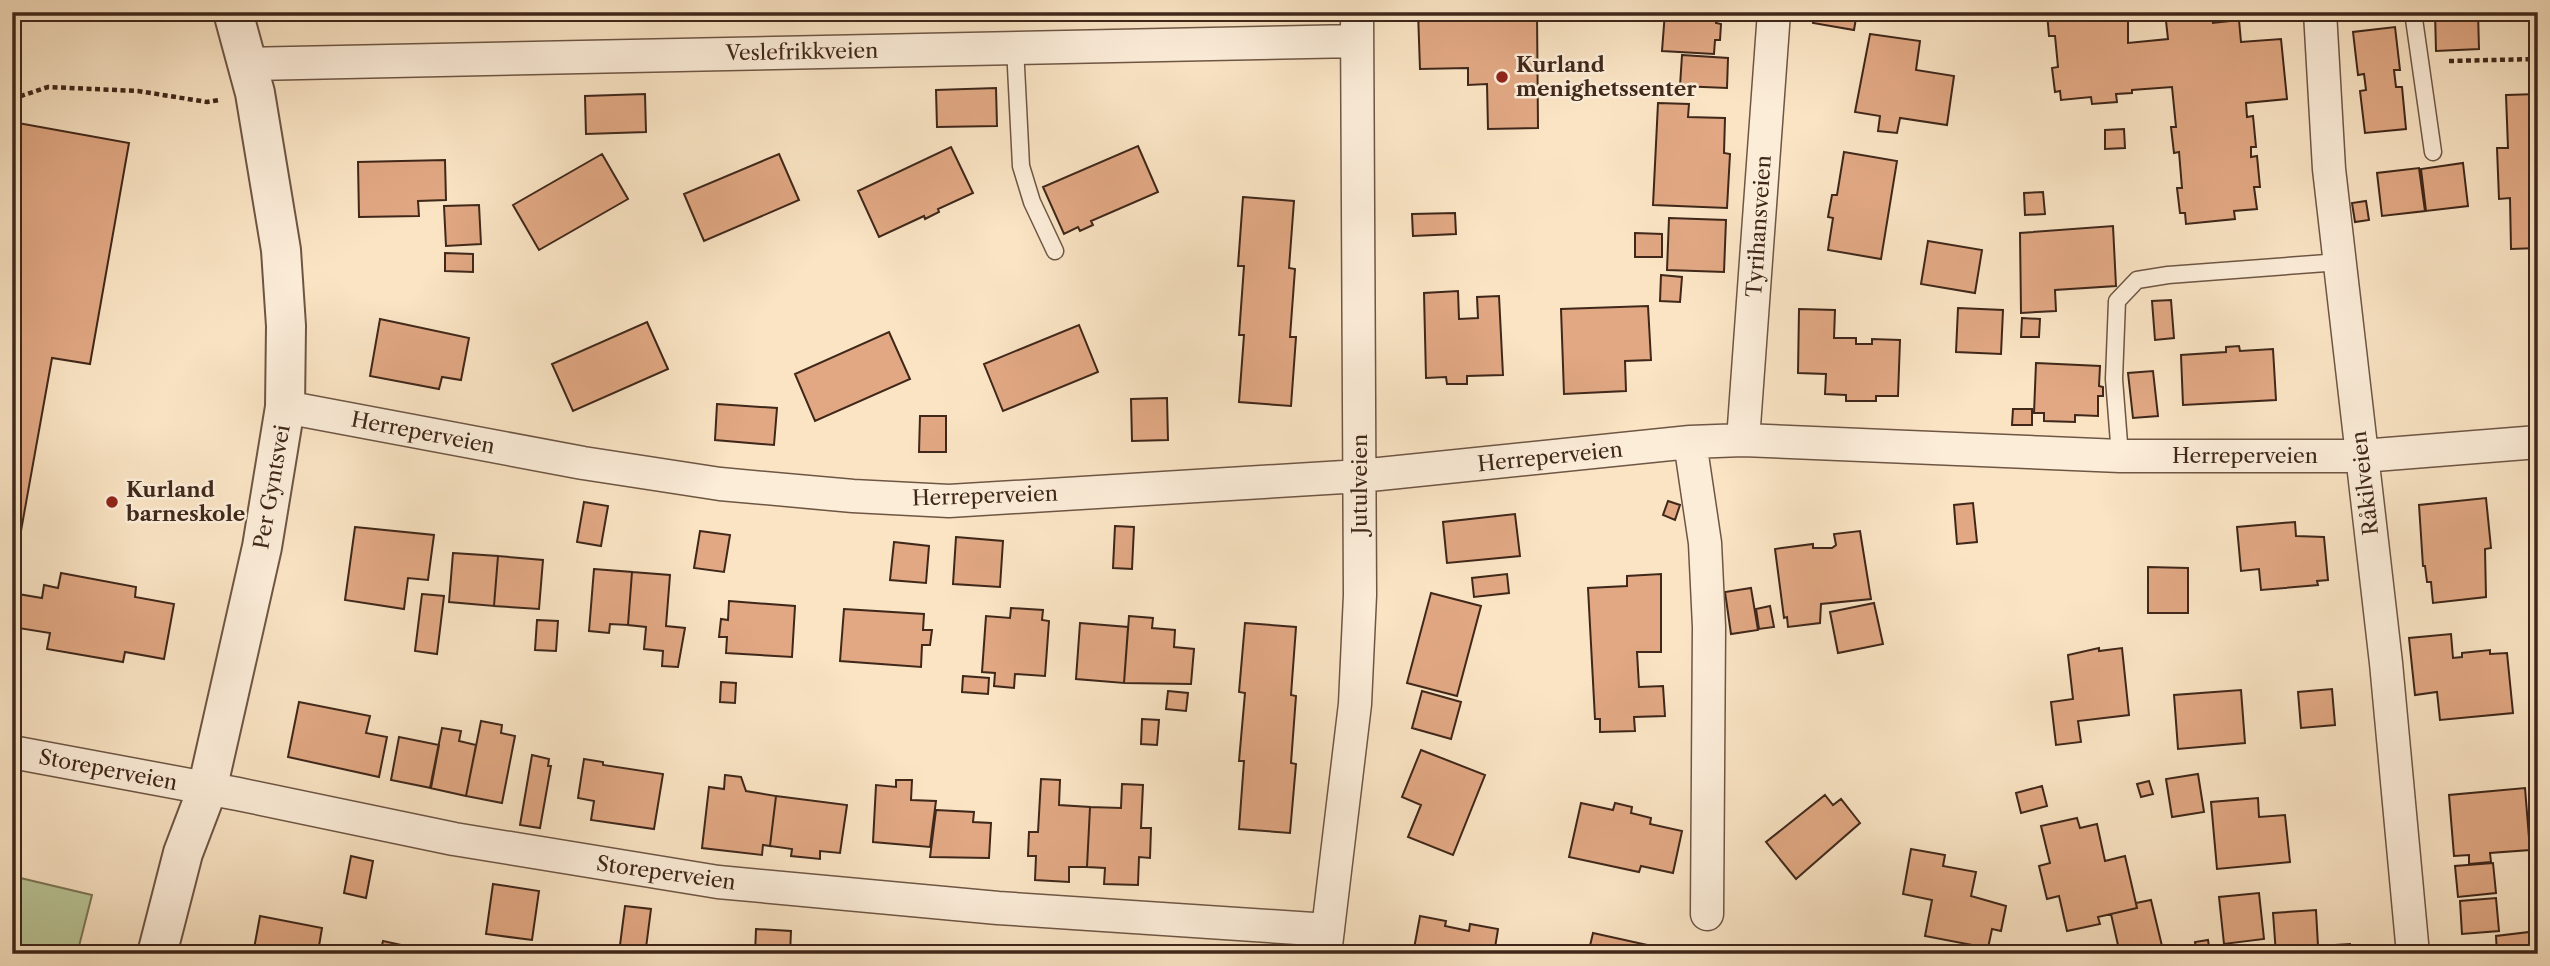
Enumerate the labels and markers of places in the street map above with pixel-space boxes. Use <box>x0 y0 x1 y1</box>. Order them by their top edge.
place label: Kurland menighetssenter <box>1516 52 1697 101</box>
marker: Kurland menighetssenter <box>1494 69 1510 85</box>
place label: Kurland barneskole <box>125 477 245 526</box>
marker: Kurland barneskole <box>104 494 120 510</box>

